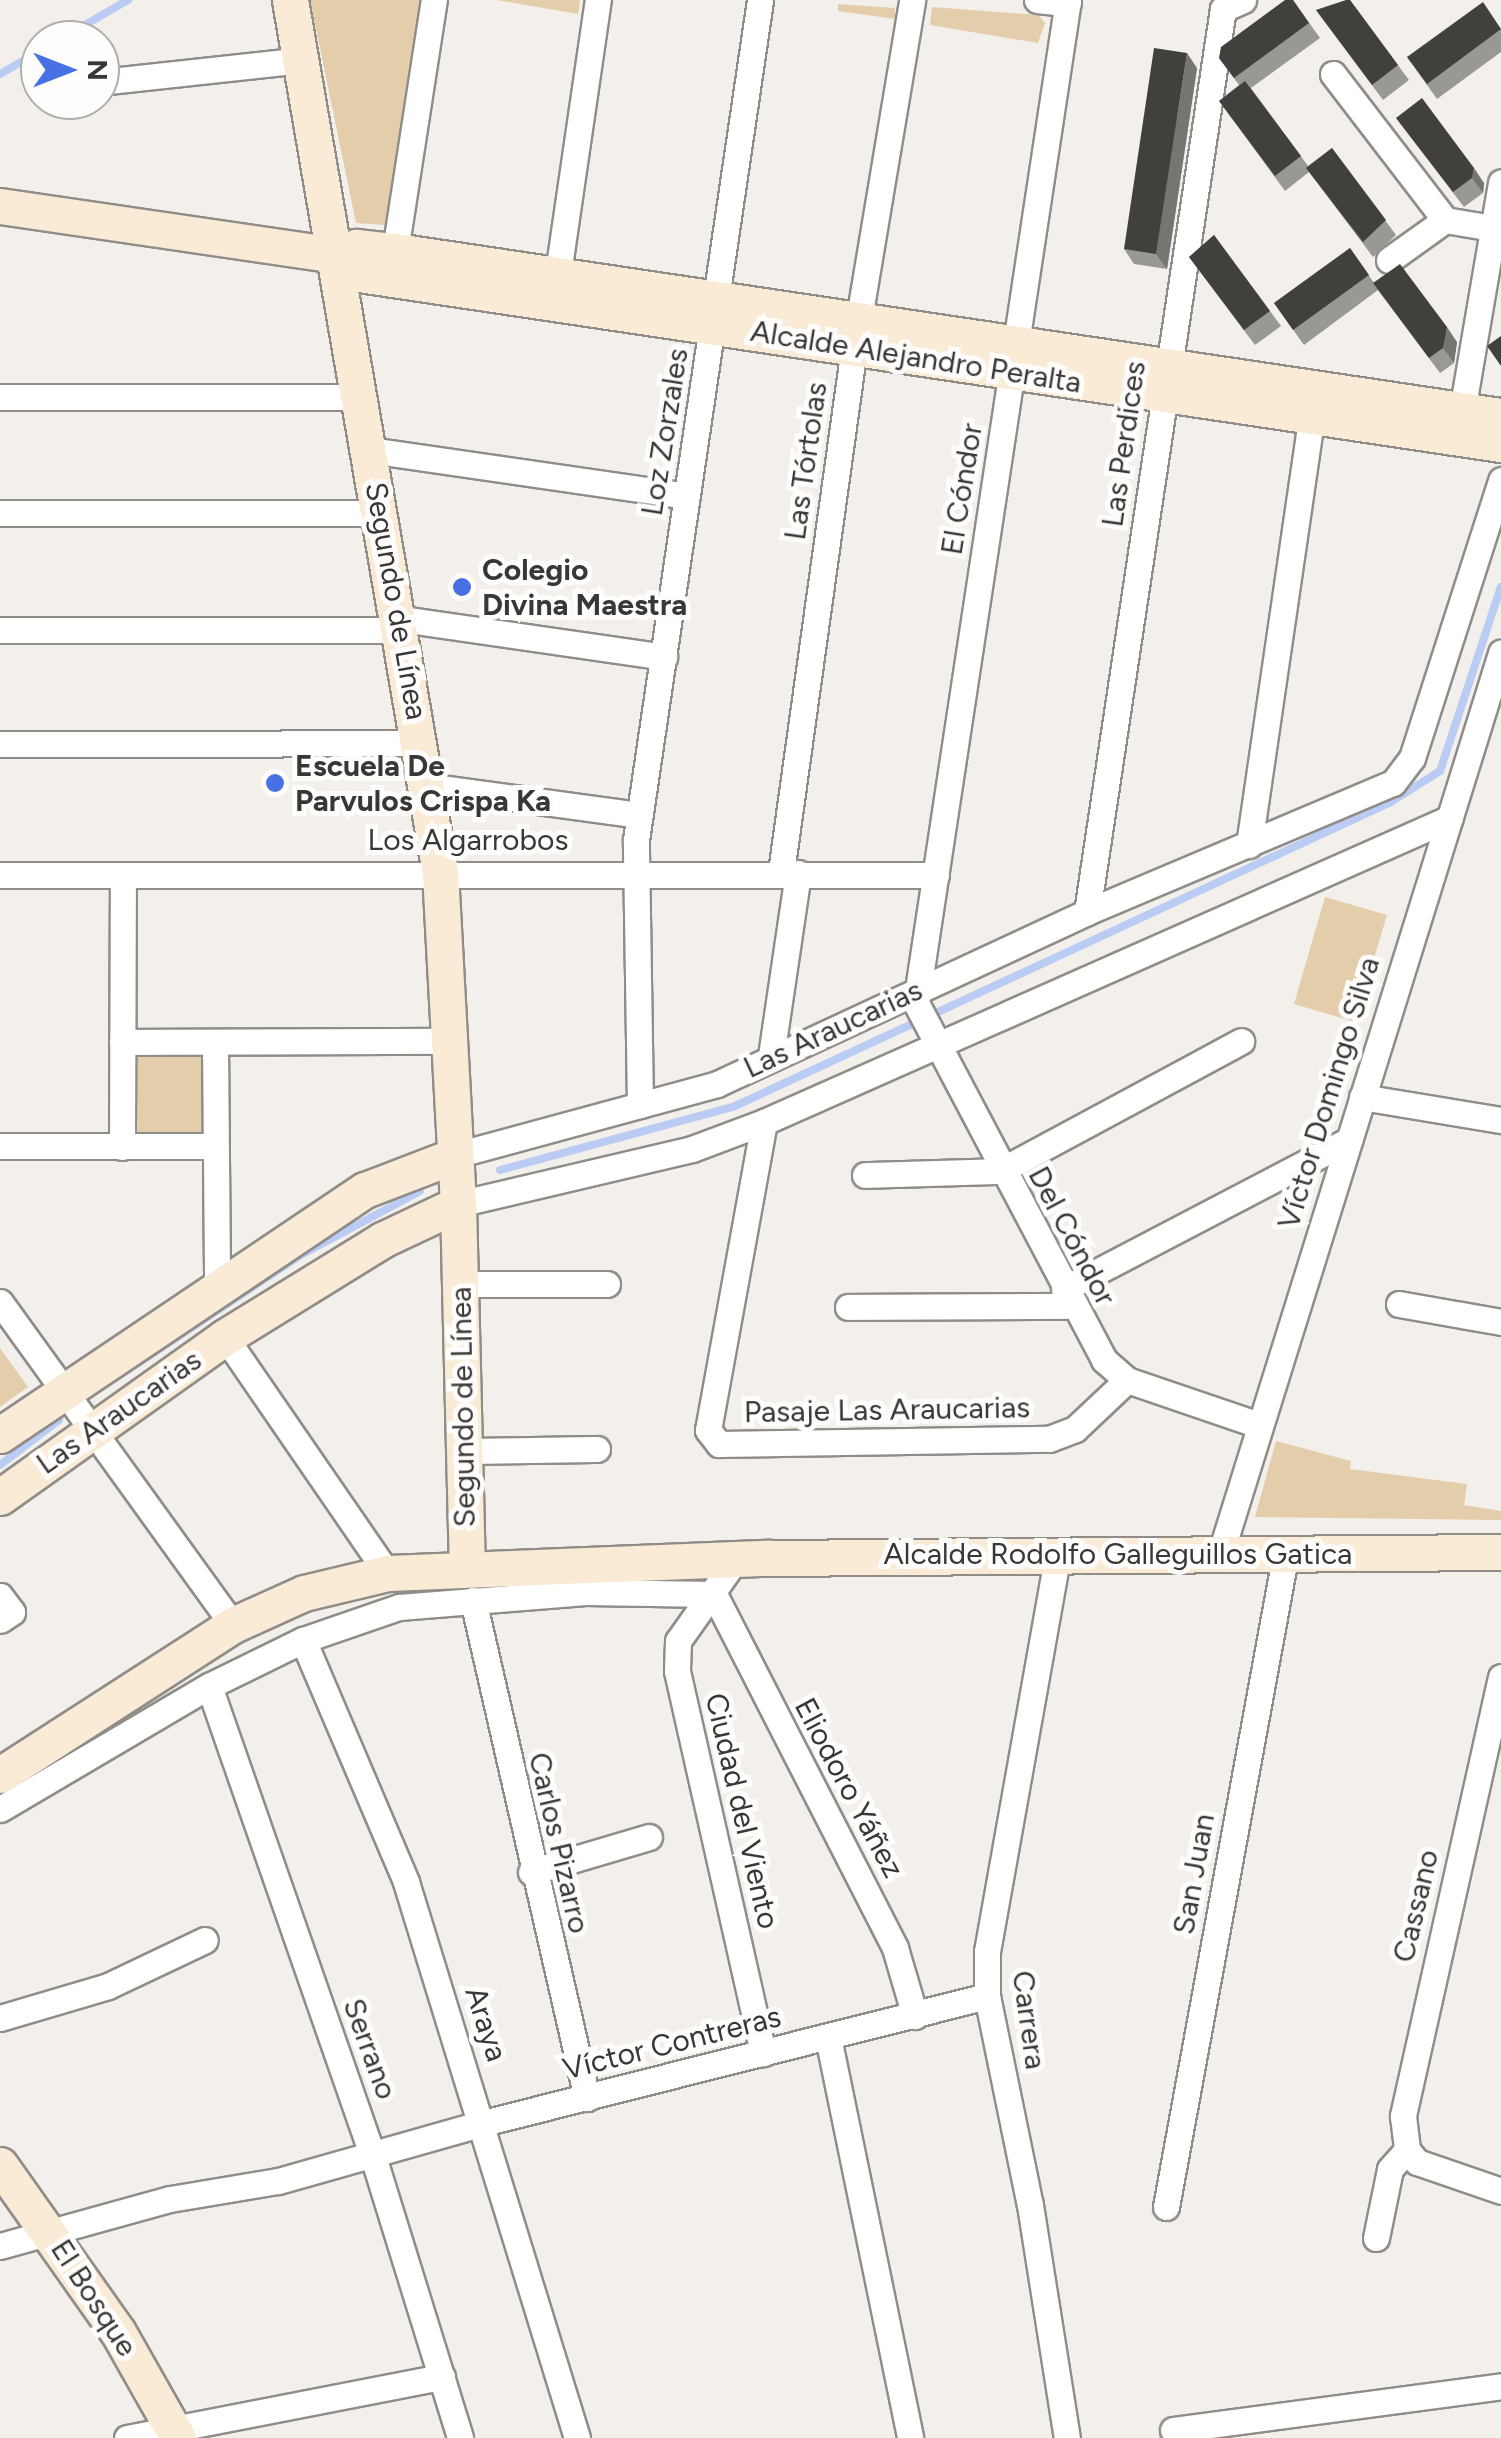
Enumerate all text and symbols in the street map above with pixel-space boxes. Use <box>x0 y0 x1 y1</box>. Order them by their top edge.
north arrow <box>20 20 120 120</box>
text: N <box>81 59 115 81</box>
street label: Alcalde Alejandro Peralta <box>748 313 1084 401</box>
street label: Loz Zorzales <box>634 346 696 518</box>
street label: Las Perdices <box>1095 359 1153 529</box>
street label: Las Tórtolas <box>777 380 835 542</box>
street label: El Cóndor <box>934 421 990 557</box>
street label: Segundo de Línea <box>357 479 435 723</box>
place label: Colegio Divina Maestra <box>482 552 687 622</box>
marker: Colegio Divina Maestra <box>451 576 473 598</box>
place label: Escuela De Parvulos Crispa Ka <box>295 748 551 818</box>
marker: Escuela De Parvulos Crispa Ka <box>264 772 286 794</box>
street label: Los Algarrobos <box>368 822 568 858</box>
street label: Víctor Domingo Silva <box>1271 953 1387 1233</box>
street label: Las Araucarias <box>738 972 928 1086</box>
street label: Del Cóndor <box>1020 1160 1124 1312</box>
street label: Segundo de Línea <box>443 1286 483 1528</box>
street label: Las Araucarias <box>30 1342 208 1482</box>
street label: Pasaje Las Araucarias <box>744 1390 1030 1430</box>
street label: Alcalde Rodolfo Galleguillos Gatica <box>884 1536 1352 1572</box>
street label: Ciudad del Viento <box>697 1690 787 1932</box>
street label: Eliodoro Yáñez <box>787 1692 911 1884</box>
street label: Carlos Pizarro <box>521 1749 597 1937</box>
street label: San Juan <box>1166 1811 1222 1937</box>
street label: Cassano <box>1386 1846 1446 1966</box>
street label: Carrera <box>1004 1968 1054 2072</box>
street label: Araya <box>457 1982 515 2066</box>
street label: Serrano <box>335 1994 405 2104</box>
street label: Víctor Contreras <box>559 1999 785 2087</box>
street label: El Bosque <box>43 2233 145 2363</box>

